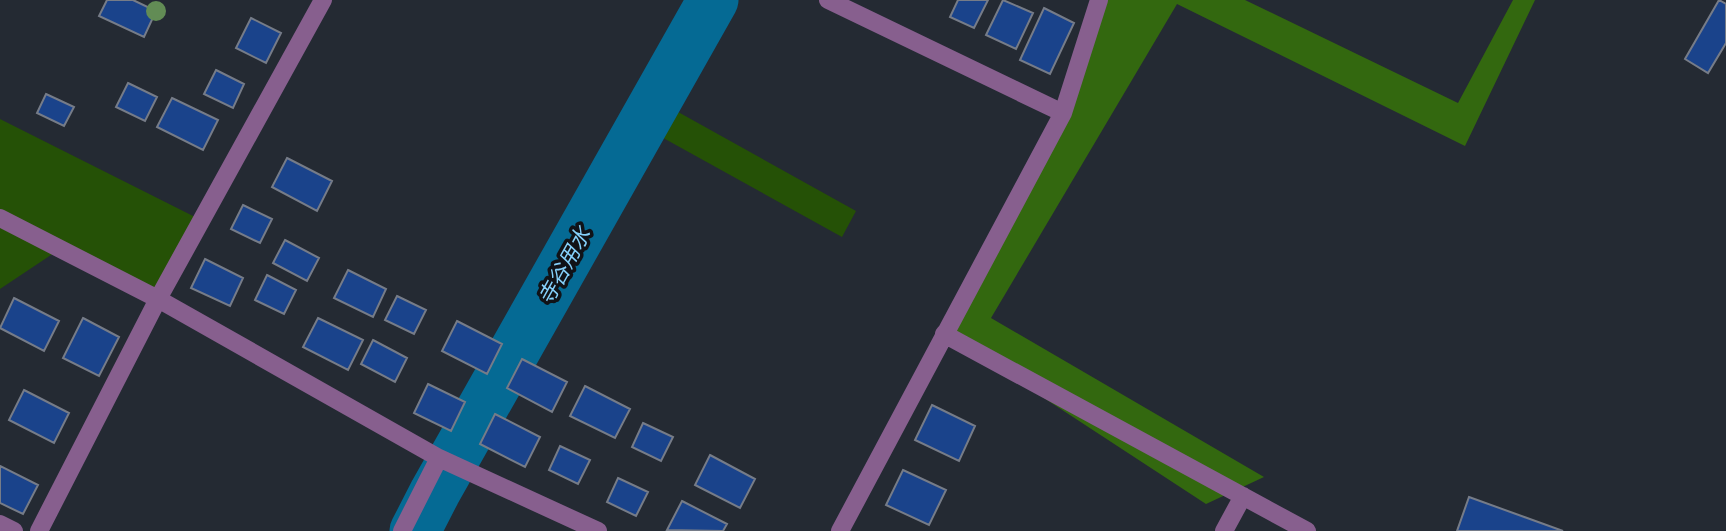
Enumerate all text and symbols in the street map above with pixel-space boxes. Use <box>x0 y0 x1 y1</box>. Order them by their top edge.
water label: 寺谷用水 <box>533 221 596 309</box>

